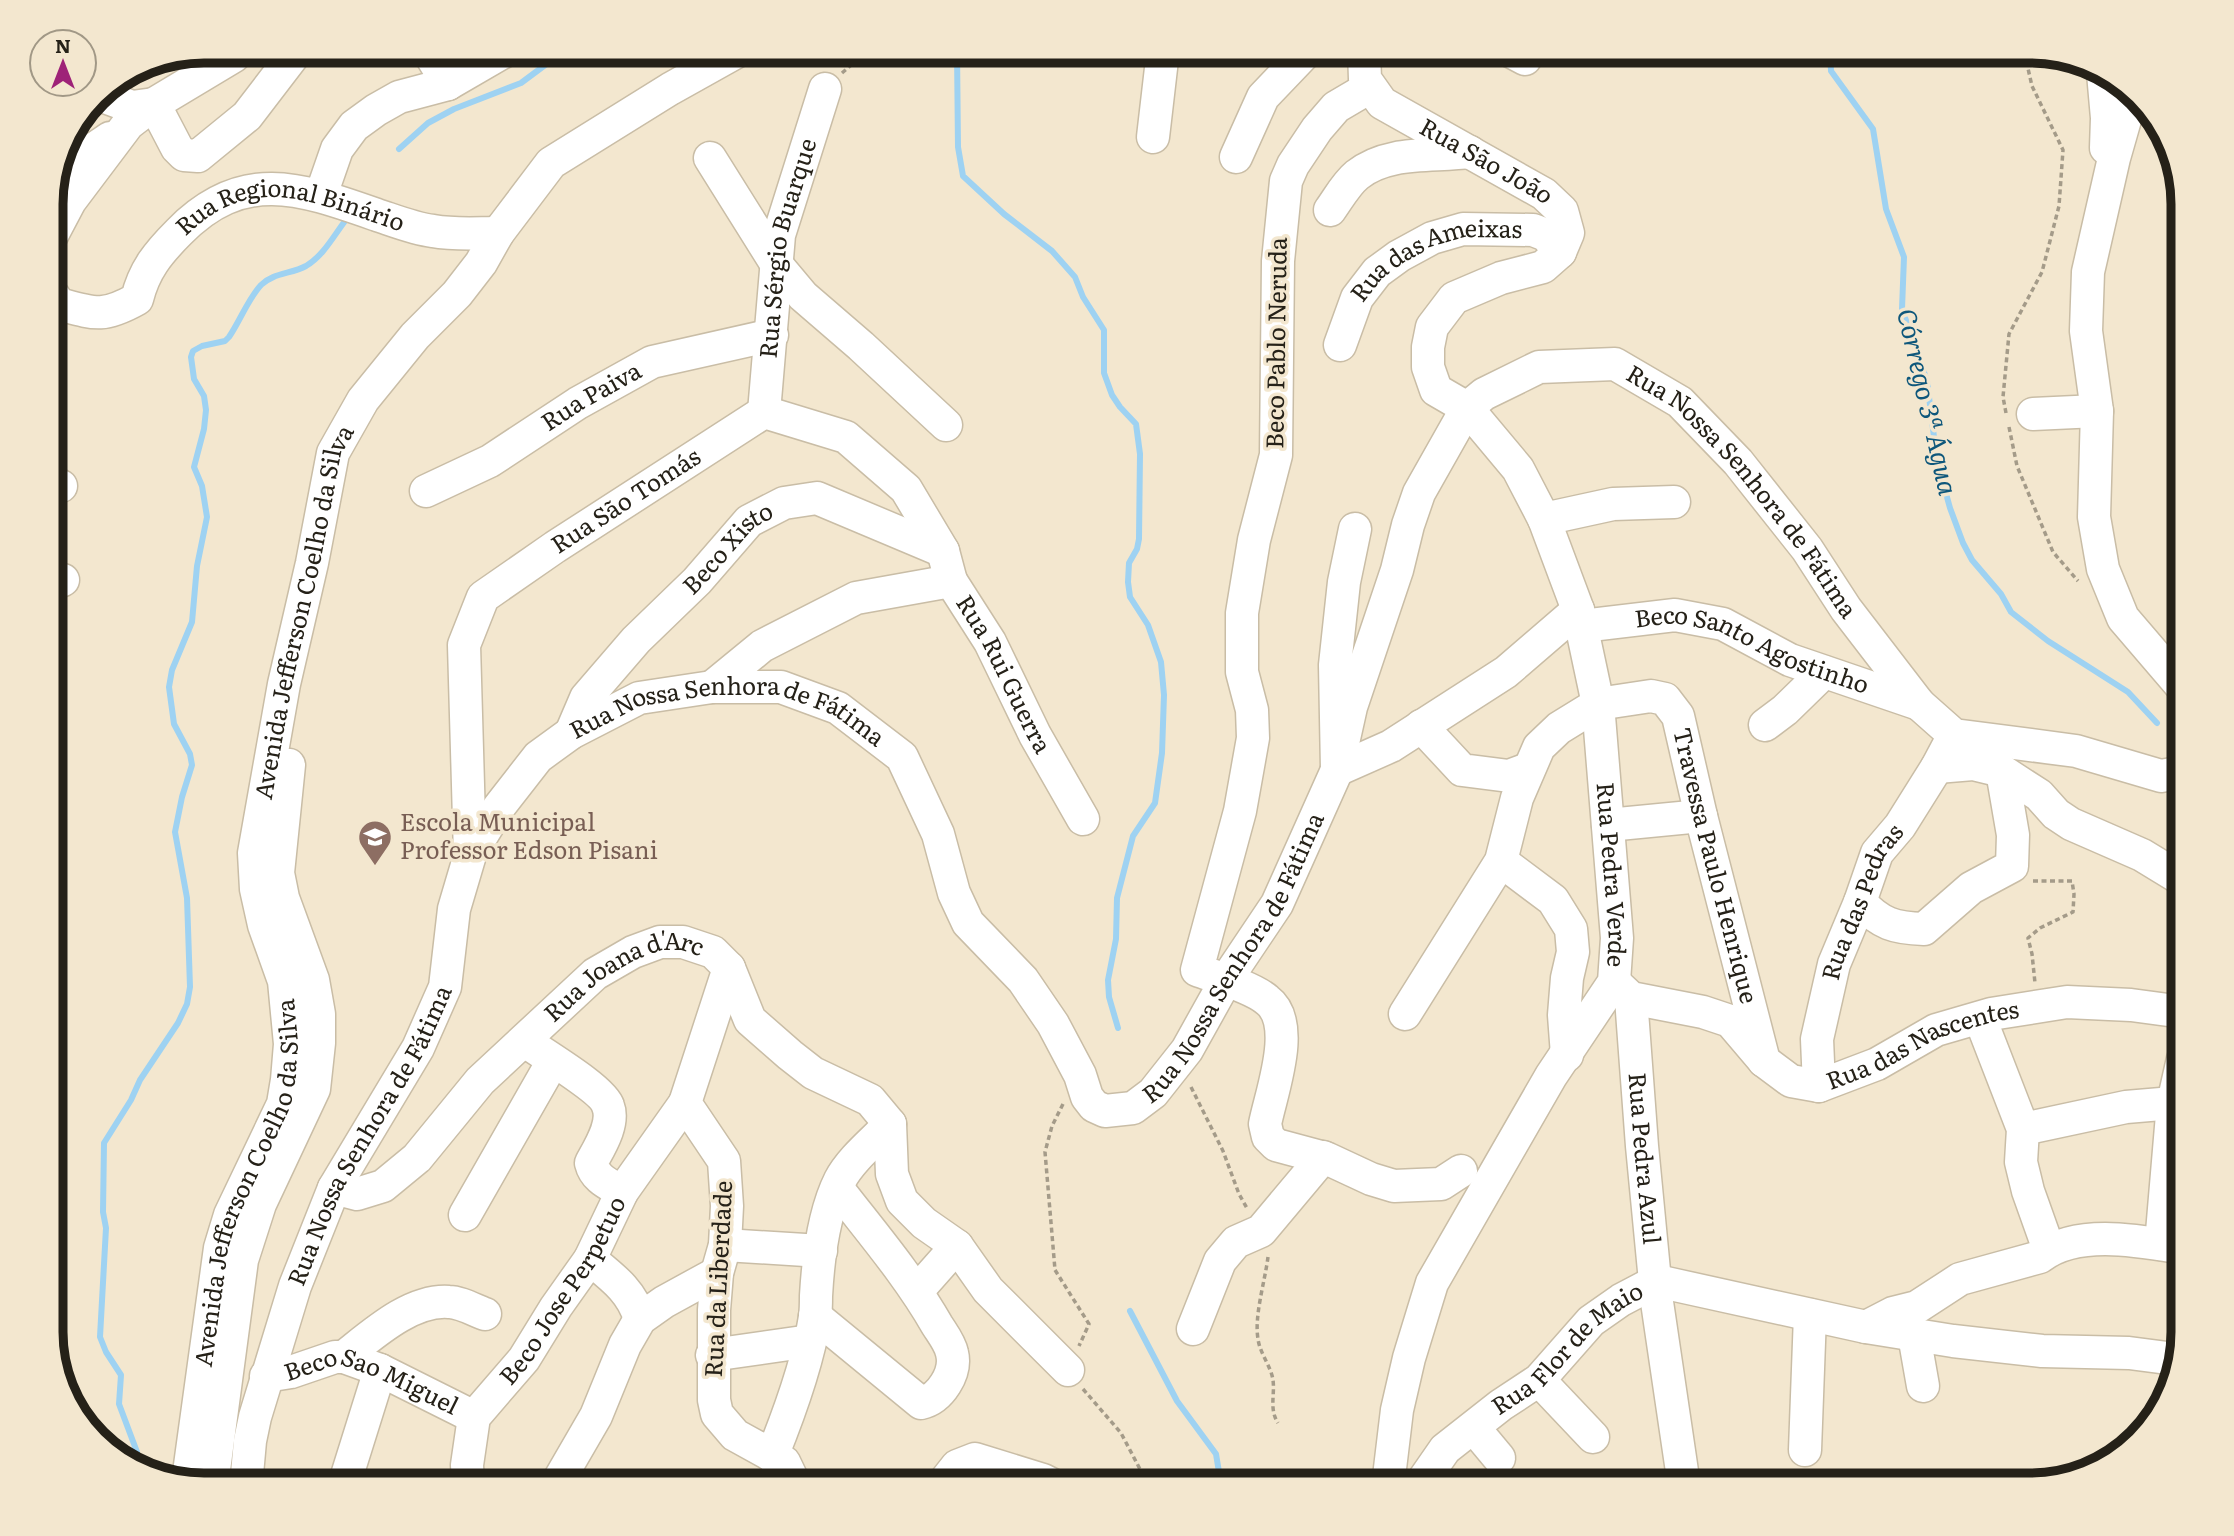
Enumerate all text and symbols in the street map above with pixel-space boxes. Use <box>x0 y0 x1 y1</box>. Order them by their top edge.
north arrow <box>28 28 98 98</box>
text: N <box>55 31 71 59</box>
street label: Rua São João <box>1414 108 1564 210</box>
street label: Rua Sérgio Buarque <box>749 133 824 360</box>
text: Rua Regional Binário <box>166 169 410 242</box>
street label: Rua das Ameixas <box>1340 209 1523 308</box>
street label: Rua Regional Binário <box>173 212 415 254</box>
street label: Beco Pablo Neruda <box>1255 237 1294 449</box>
water label: Córrego 3ª Água <box>1889 304 1970 499</box>
street label: Rua Paiva <box>533 351 647 438</box>
street label: Rua Nossa Senhora de Fátima <box>1621 355 1867 625</box>
street label: Avenida Jefferson Coelho da Silva <box>244 417 361 802</box>
street label: Rua São Tomás <box>543 438 707 560</box>
street label: Beco Xisto <box>673 492 778 601</box>
street label: Rua Rui Guerra <box>949 587 1062 759</box>
street label: Beco Santo Agostinho <box>1632 595 1874 701</box>
text: Rua Nossa Senhora de Fátima <box>562 667 894 753</box>
street label: Rua Nossa Senhora de Fátima <box>560 724 894 764</box>
street label: Travessa Paulo Henrique <box>1666 724 1768 1007</box>
street label: Rua Pedra Verde <box>1589 781 1637 969</box>
place label: Escola Municipal Professor Edson Pisani <box>400 803 658 866</box>
street label: Rua Nossa Senhora de Fátima <box>1134 806 1331 1110</box>
street label: Rua das Pedras <box>1811 815 1910 983</box>
school or university icon: Escola Municipal Professor Edson Pisani <box>356 818 394 867</box>
street label: Rua Joana d'Arc <box>535 922 709 1029</box>
street label: Rua Nossa Senhora de Fátima <box>277 979 459 1290</box>
street label: Rua das Nascentes <box>1820 990 2021 1097</box>
street label: Avenida Jefferson Coelho da Silva <box>184 997 305 1369</box>
street label: Rua Pedra Azul <box>1622 1071 1671 1246</box>
street label: Rua da Liberdade <box>694 1180 739 1378</box>
street label: Beco Jose Perpetuo <box>489 1189 633 1391</box>
street label: Rua Flor de Maio <box>1483 1272 1648 1422</box>
street label: Beco Sao Miguel <box>279 1337 466 1422</box>

